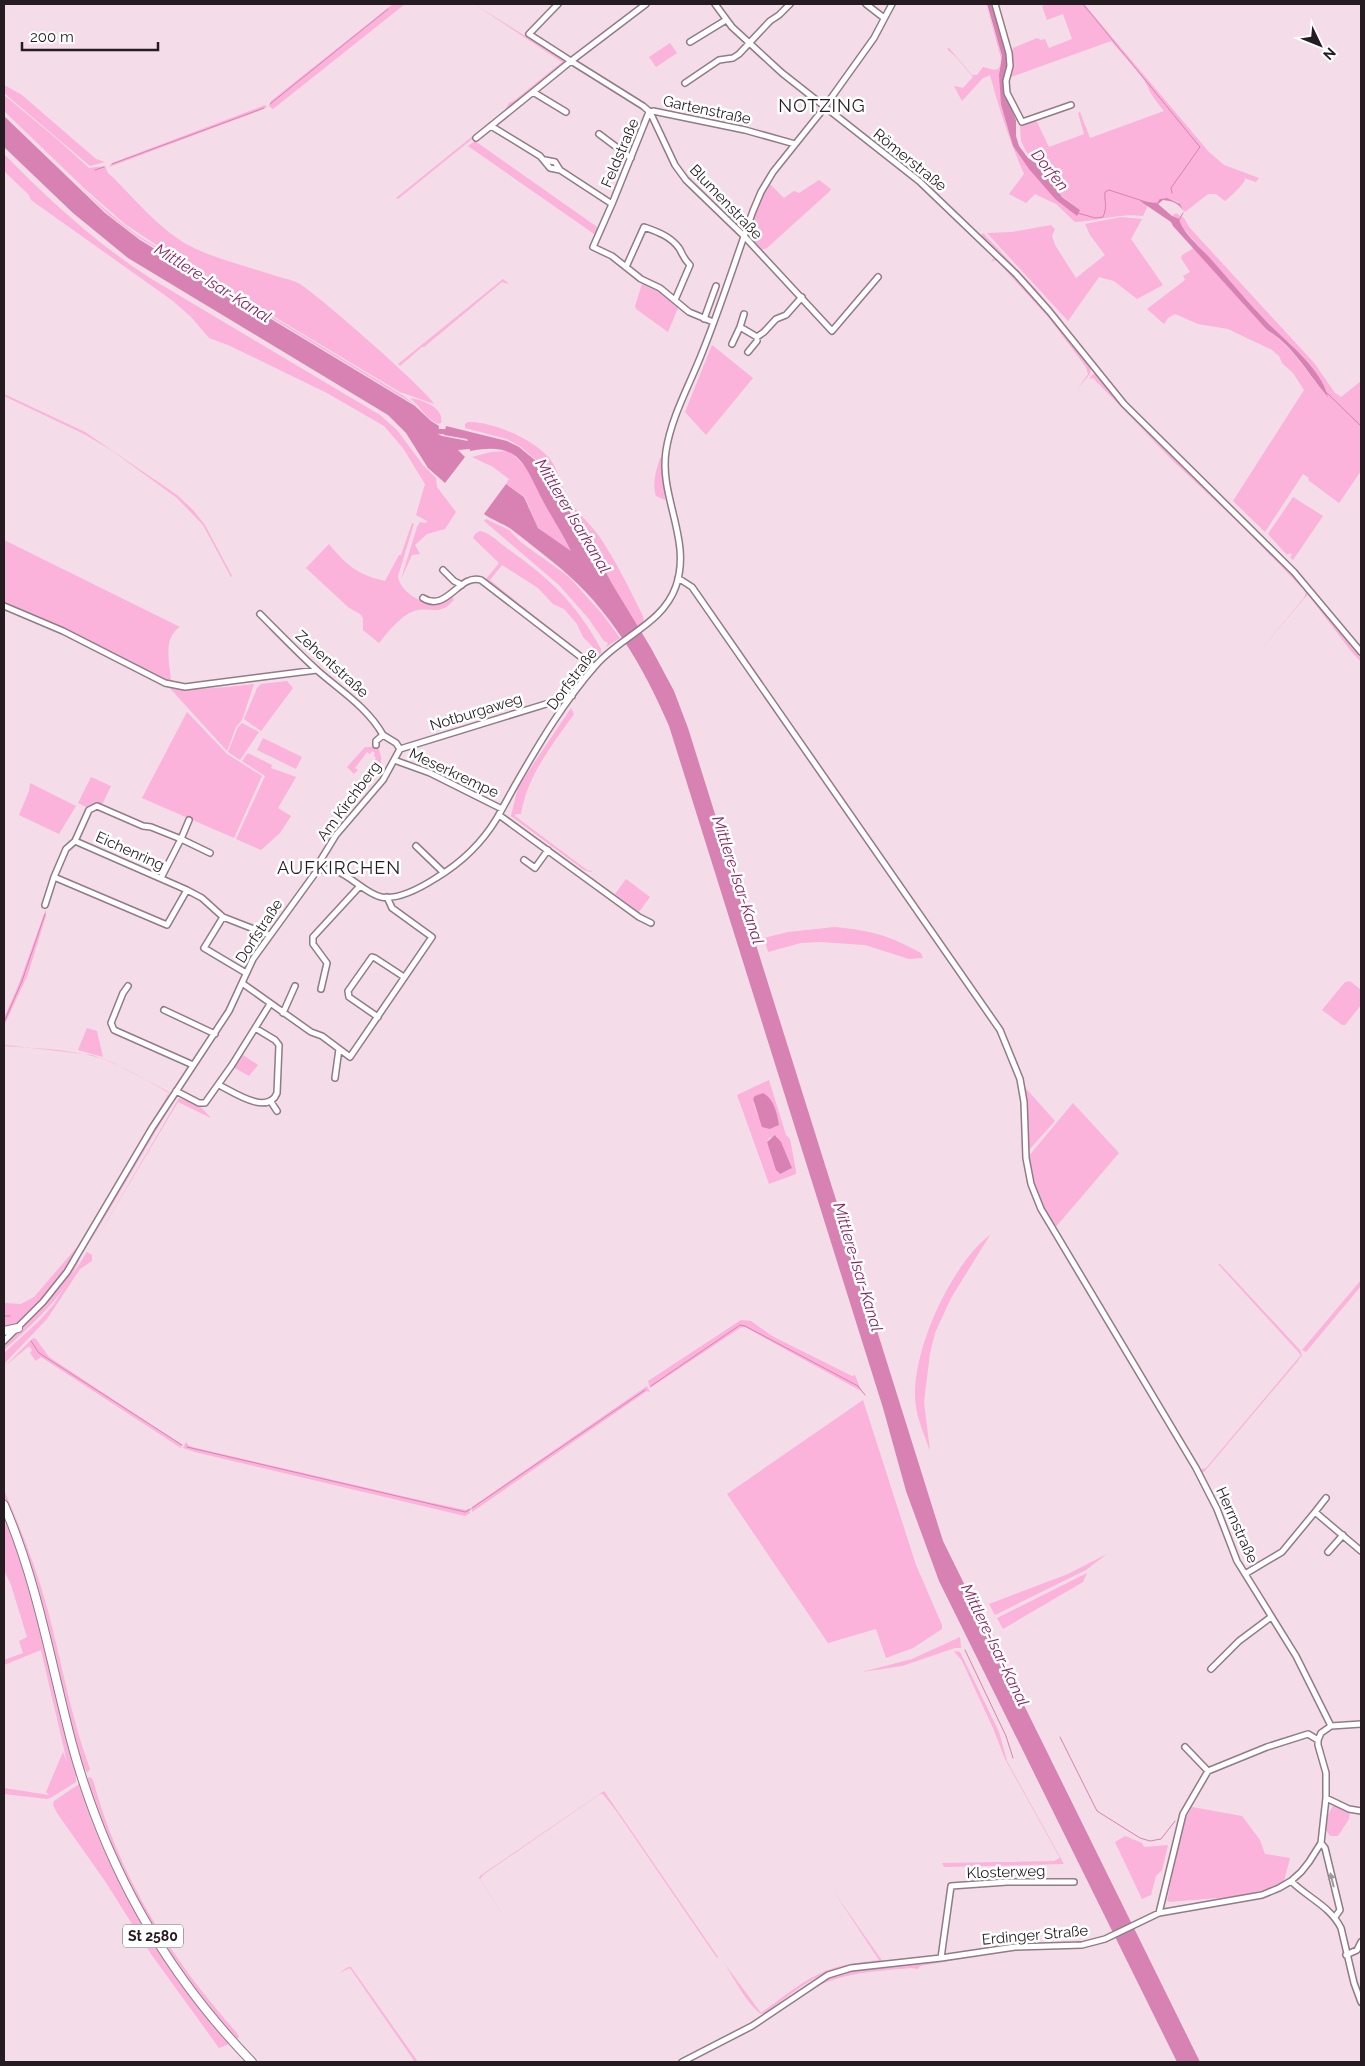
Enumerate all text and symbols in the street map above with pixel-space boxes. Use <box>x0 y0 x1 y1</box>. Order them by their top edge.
scale bar <box>22 20 159 52</box>
north arrow <box>1295 20 1345 70</box>
text: 200 m <box>30 28 74 46</box>
text: N <box>1320 45 1339 63</box>
street label: Gartenstraße <box>661 92 753 128</box>
district label: NOTZING <box>778 95 866 116</box>
street label: Feldstraße <box>597 116 643 190</box>
street label: Römerstraße <box>870 125 950 195</box>
water label: Dorfen <box>1027 145 1073 195</box>
street label: Blumenstraße <box>686 161 766 243</box>
water label: Mittlere-Isar-Kanal <box>151 239 275 327</box>
water label: Mittlerer Isarkanal <box>531 455 615 577</box>
street label: Zehentstraße <box>292 627 372 702</box>
street label: Dorfstraße <box>543 644 601 713</box>
street label: Notburgaweg <box>428 689 524 735</box>
street label: Meserkrempe <box>406 744 502 802</box>
street label: Am Kirchberg <box>313 758 385 844</box>
water label: Mittlere-Isar-Kanal <box>708 813 768 947</box>
street label: Eichenring <box>93 828 167 874</box>
district label: AUFKIRCHEN <box>277 857 401 878</box>
street label: Dorfstraße <box>232 895 286 966</box>
water label: Mittlere-Isar-Kanal <box>829 1200 887 1334</box>
street label: Herrnstraße <box>1212 1484 1262 1566</box>
water label: Mittlere-Isar-Kanal <box>957 1581 1033 1709</box>
street label: Klosterweg <box>966 1862 1046 1882</box>
one-way arrow <box>1328 1873 1336 1888</box>
street label: Erdinger Straße <box>981 1921 1089 1949</box>
road number: St 2580 <box>123 1924 183 1948</box>

